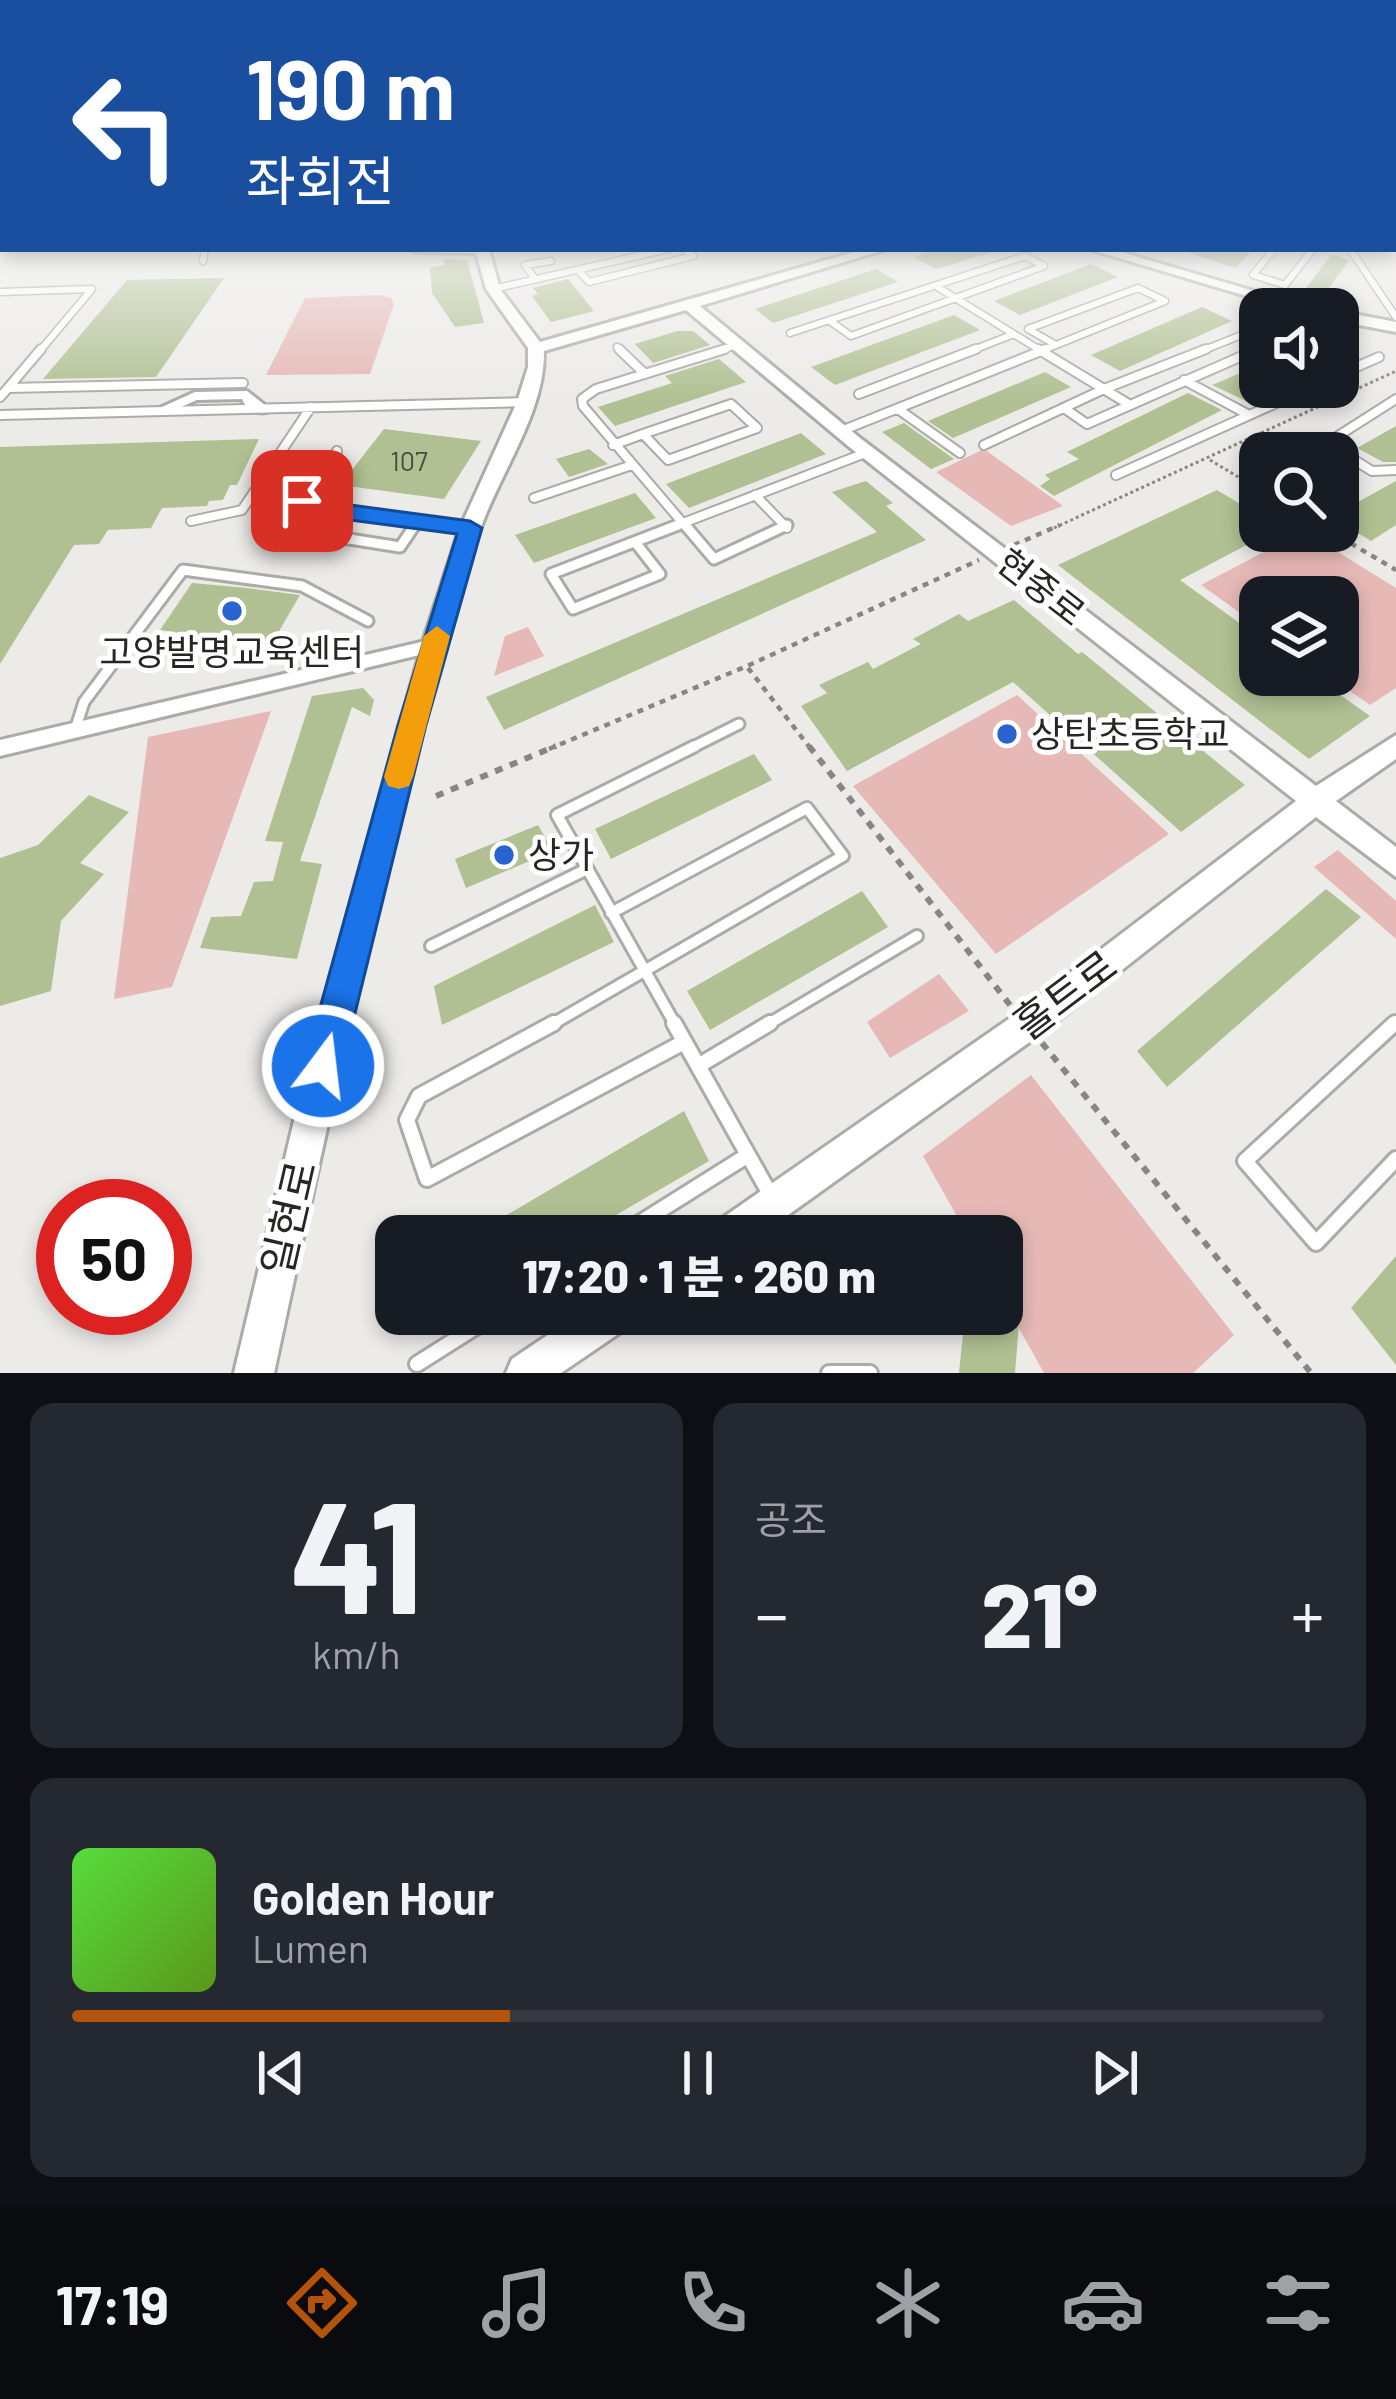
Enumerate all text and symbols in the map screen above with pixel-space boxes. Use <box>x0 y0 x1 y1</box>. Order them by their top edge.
text: 190 m <box>246 36 455 137</box>
icon: left <box>48 48 204 204</box>
text: 좌회전 <box>246 147 395 212</box>
map controls <box>1239 288 1359 696</box>
button: sound <box>1239 288 1359 408</box>
button: search <box>1239 432 1359 552</box>
house number: 107 <box>390 444 428 476</box>
pin <box>251 450 353 552</box>
icon: arrive <box>269 468 335 534</box>
street label: 현중로 <box>990 538 1094 633</box>
button: layers <box>1239 576 1359 696</box>
marker: 고양발명교육센터 <box>219 598 245 624</box>
place label: 고양발명교육센터 <box>100 629 364 672</box>
place label: 상탄초등학교 <box>1031 711 1230 754</box>
marker: 상탄초등학교 <box>994 721 1020 747</box>
place label: 상가 <box>528 832 594 875</box>
marker: 상가 <box>491 842 517 868</box>
street label: 홀트로 <box>1002 939 1125 1048</box>
position arrow <box>260 1003 386 1129</box>
street label: 일현로 <box>250 1155 324 1280</box>
speed limit sign: 50 <box>36 1179 192 1335</box>
text: 17:20 · 1 분 · 260 m <box>522 1248 876 1302</box>
text: 41 <box>289 1458 424 1645</box>
text: 공조 <box>755 1495 827 1542</box>
text: 21° <box>981 1558 1098 1666</box>
text: − <box>755 1573 788 1652</box>
text: + <box>1291 1573 1324 1652</box>
text: km/h <box>312 1630 401 1677</box>
text: Golden Hour <box>252 1870 494 1924</box>
text: Lumen <box>252 1924 369 1971</box>
icon: previous <box>248 2040 314 2106</box>
icon: pause <box>665 2040 731 2106</box>
icon: next <box>1082 2040 1148 2106</box>
icon: directions <box>280 2261 364 2345</box>
icon: music <box>475 2261 559 2345</box>
icon: phone <box>671 2261 755 2345</box>
icon: climate <box>866 2261 950 2345</box>
icon: car <box>1061 2261 1145 2345</box>
icon: filters <box>1256 2261 1340 2345</box>
text: 17:19 <box>56 2271 169 2336</box>

